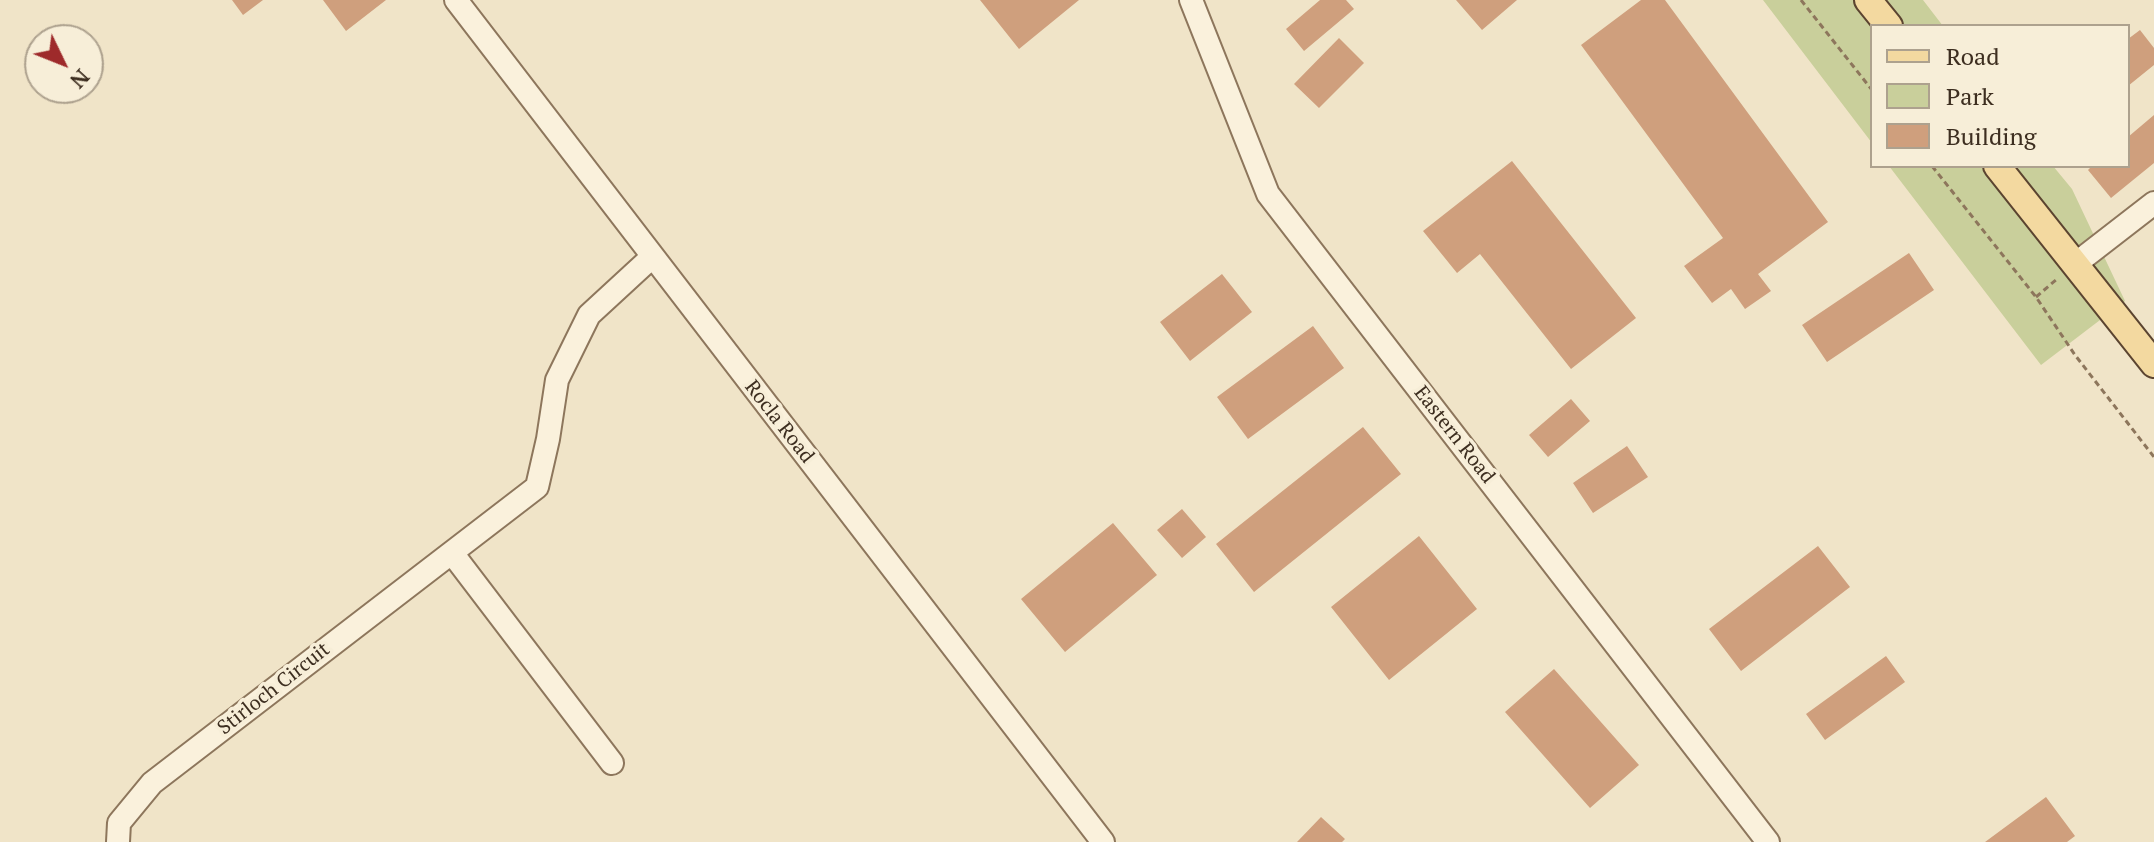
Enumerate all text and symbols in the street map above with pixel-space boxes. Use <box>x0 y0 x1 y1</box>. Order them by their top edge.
north arrow <box>24 24 104 104</box>
legend <box>1870 24 2130 168</box>
text: Road <box>1946 40 2000 72</box>
text: N <box>64 63 97 95</box>
text: Park <box>1946 80 1994 112</box>
text: Building <box>1946 120 2036 152</box>
street label: Rocla Road <box>739 376 819 468</box>
street label: Eastern Road <box>1409 382 1499 488</box>
street label: Stirloch Circuit <box>213 638 335 740</box>

